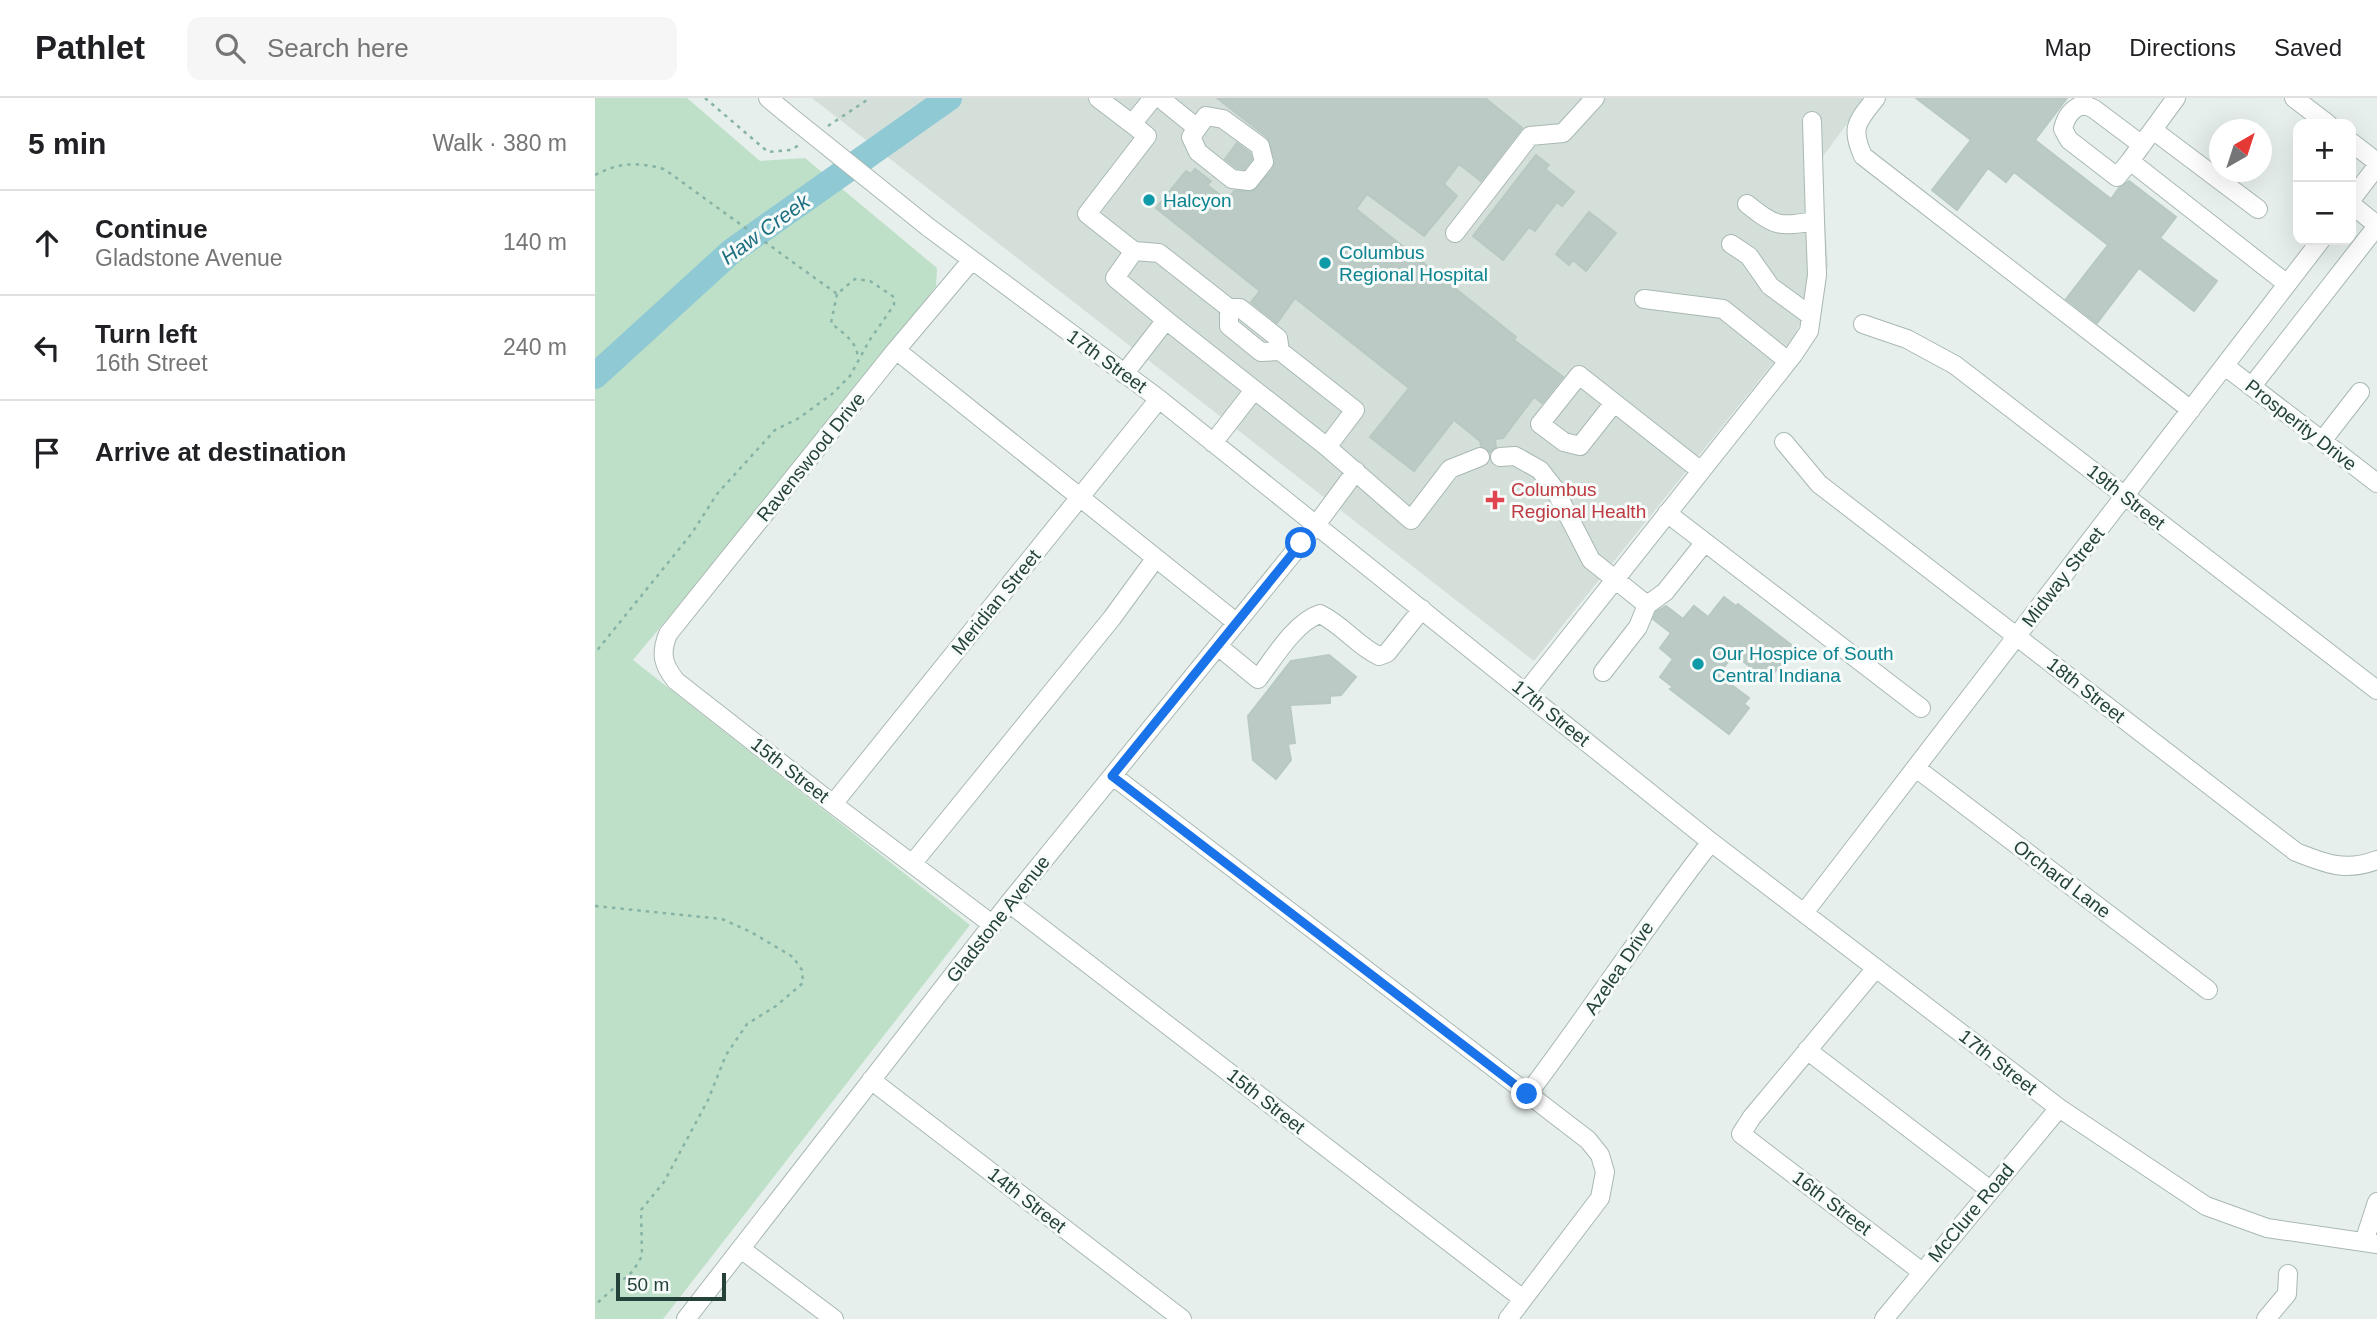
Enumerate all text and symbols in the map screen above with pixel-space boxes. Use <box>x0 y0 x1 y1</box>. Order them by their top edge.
search box <box>187 17 677 80</box>
text: Pathlet <box>35 29 145 66</box>
icon: search <box>211 29 249 67</box>
text: Search here <box>267 33 409 63</box>
text: Map <box>2045 34 2091 61</box>
text: Directions <box>2129 34 2236 61</box>
text: Saved <box>2274 34 2342 61</box>
north arrow <box>2209 119 2272 182</box>
map controls <box>2293 119 2356 245</box>
button: + <box>2293 119 2356 182</box>
text: 5 min <box>28 127 106 160</box>
text: Walk · 380 m <box>432 130 567 156</box>
button: − <box>2293 182 2356 245</box>
water label: Haw Creek <box>716 188 815 269</box>
place label: Halcyon <box>1163 190 1232 211</box>
marker: Halcyon <box>1141 192 1157 208</box>
text: Continue <box>95 214 208 244</box>
icon: ahead <box>28 224 66 262</box>
text: 140 m <box>503 229 567 255</box>
place label: Columbus Regional Hospital <box>1339 242 1488 285</box>
text: Gladstone Avenue <box>95 245 283 271</box>
marker: Columbus Regional Hospital <box>1317 255 1333 271</box>
text: Turn left <box>95 319 197 349</box>
street label: 17th Street <box>1063 325 1151 397</box>
icon: left <box>28 329 66 367</box>
text: 240 m <box>503 334 567 360</box>
text: 16th Street <box>95 350 208 376</box>
street label: Prosperity Drive <box>2241 375 2361 475</box>
street label: Ravenswood Drive <box>753 388 869 526</box>
icon: arrive <box>28 434 66 472</box>
text: Arrive at destination <box>95 437 346 467</box>
street label: 19th Street <box>2083 460 2170 534</box>
place label: Columbus Regional Health <box>1511 479 1646 522</box>
marker: Columbus Regional Health <box>1485 490 1505 510</box>
street label: Midway Street <box>2018 523 2109 631</box>
route start <box>1285 527 1316 558</box>
street label: Meridian Street <box>947 545 1045 659</box>
place label: Our Hospice of South Central Indiana <box>1712 643 1894 686</box>
street label: 18th Street <box>2043 653 2130 727</box>
marker: Our Hospice of South Central Indiana <box>1690 656 1706 672</box>
street label: 17th Street <box>1508 676 1594 751</box>
street label: 15th Street <box>747 733 834 807</box>
street label: Orchard Lane <box>2009 836 2115 922</box>
street label: Gladstone Avenue <box>942 851 1054 987</box>
street label: Azelea Drive <box>1580 917 1658 1019</box>
street label: 17th Street <box>1955 1025 2042 1099</box>
street label: 15th Street <box>1223 1064 1310 1138</box>
route end <box>1511 1078 1542 1109</box>
street label: McClure Road <box>1924 1160 2018 1266</box>
street label: 14th Street <box>984 1163 1071 1237</box>
street label: 16th Street <box>1789 1167 1876 1240</box>
scale bar <box>616 1270 726 1302</box>
text: 50 m <box>627 1274 669 1295</box>

